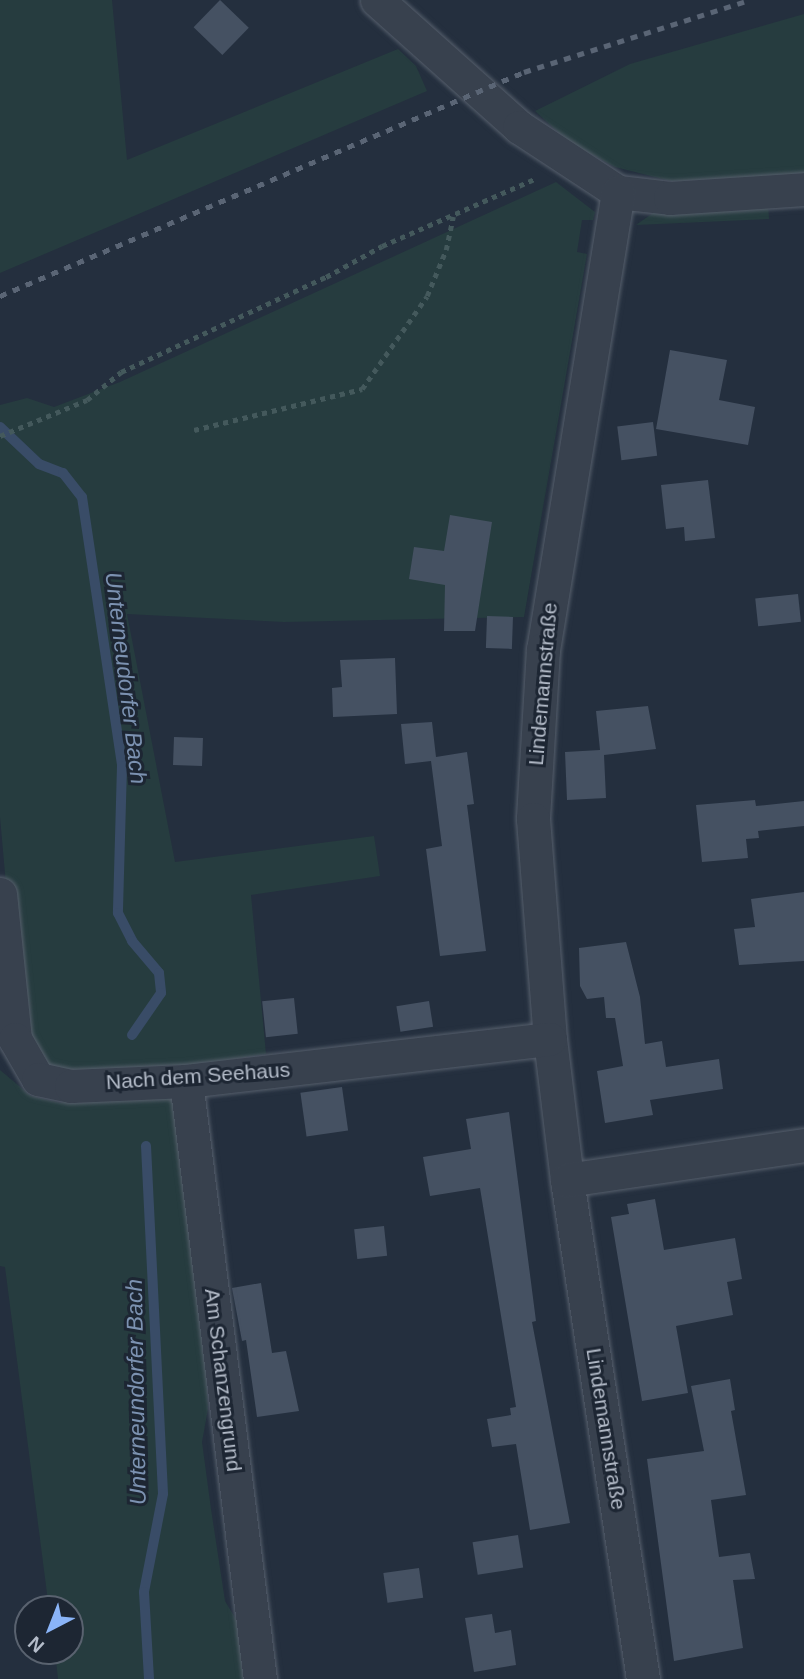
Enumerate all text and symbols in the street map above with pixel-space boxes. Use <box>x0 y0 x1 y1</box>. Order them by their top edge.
water label: Unterneudorfer Bach <box>99 570 153 786</box>
street label: Lindemannstraße <box>523 601 563 767</box>
street label: Nach dem Seehaus <box>105 1057 291 1095</box>
water label: Unterneundorfer Bach <box>120 1279 152 1505</box>
street label: Am Schanzengrund <box>199 1287 247 1473</box>
street label: Lindemannstraße <box>581 1346 631 1512</box>
north arrow <box>14 1595 84 1665</box>
text: N <box>24 1632 48 1657</box>

